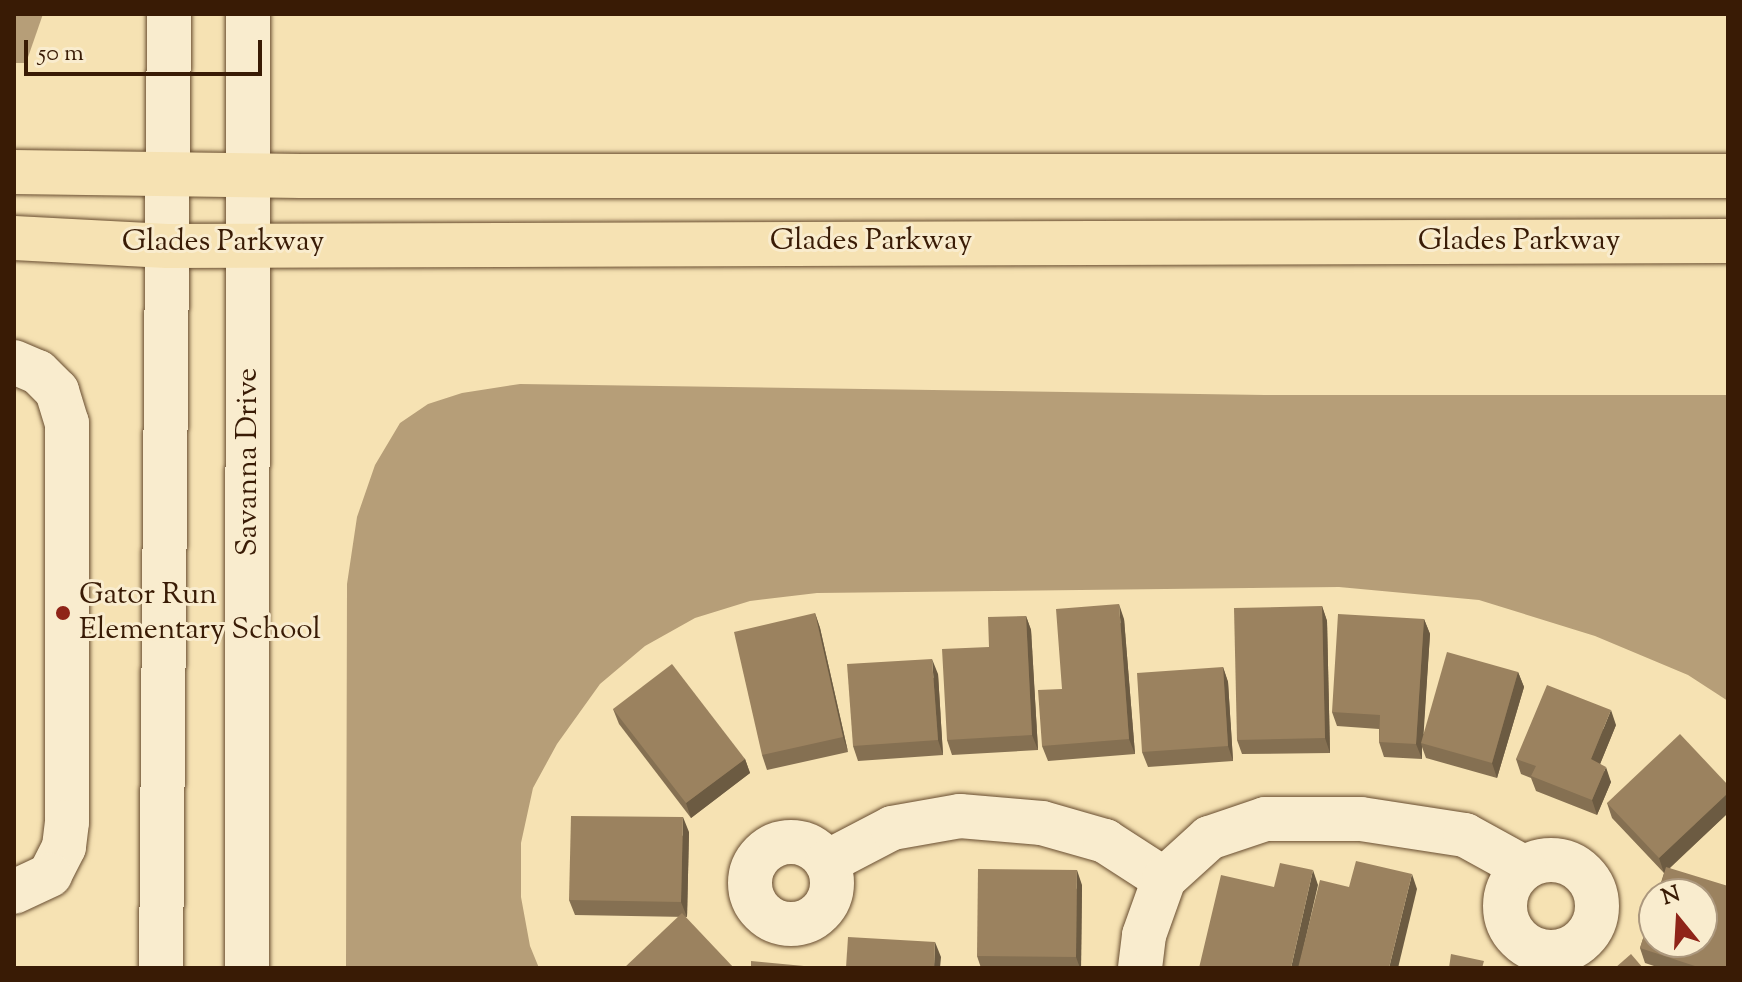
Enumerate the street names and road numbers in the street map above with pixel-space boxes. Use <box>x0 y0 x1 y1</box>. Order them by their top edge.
street label: Glades Parkway <box>770 224 972 260</box>
street label: Glades Parkway <box>1418 224 1620 260</box>
street label: Glades Parkway <box>122 225 324 261</box>
street label: Savanna Drive <box>231 368 267 556</box>

